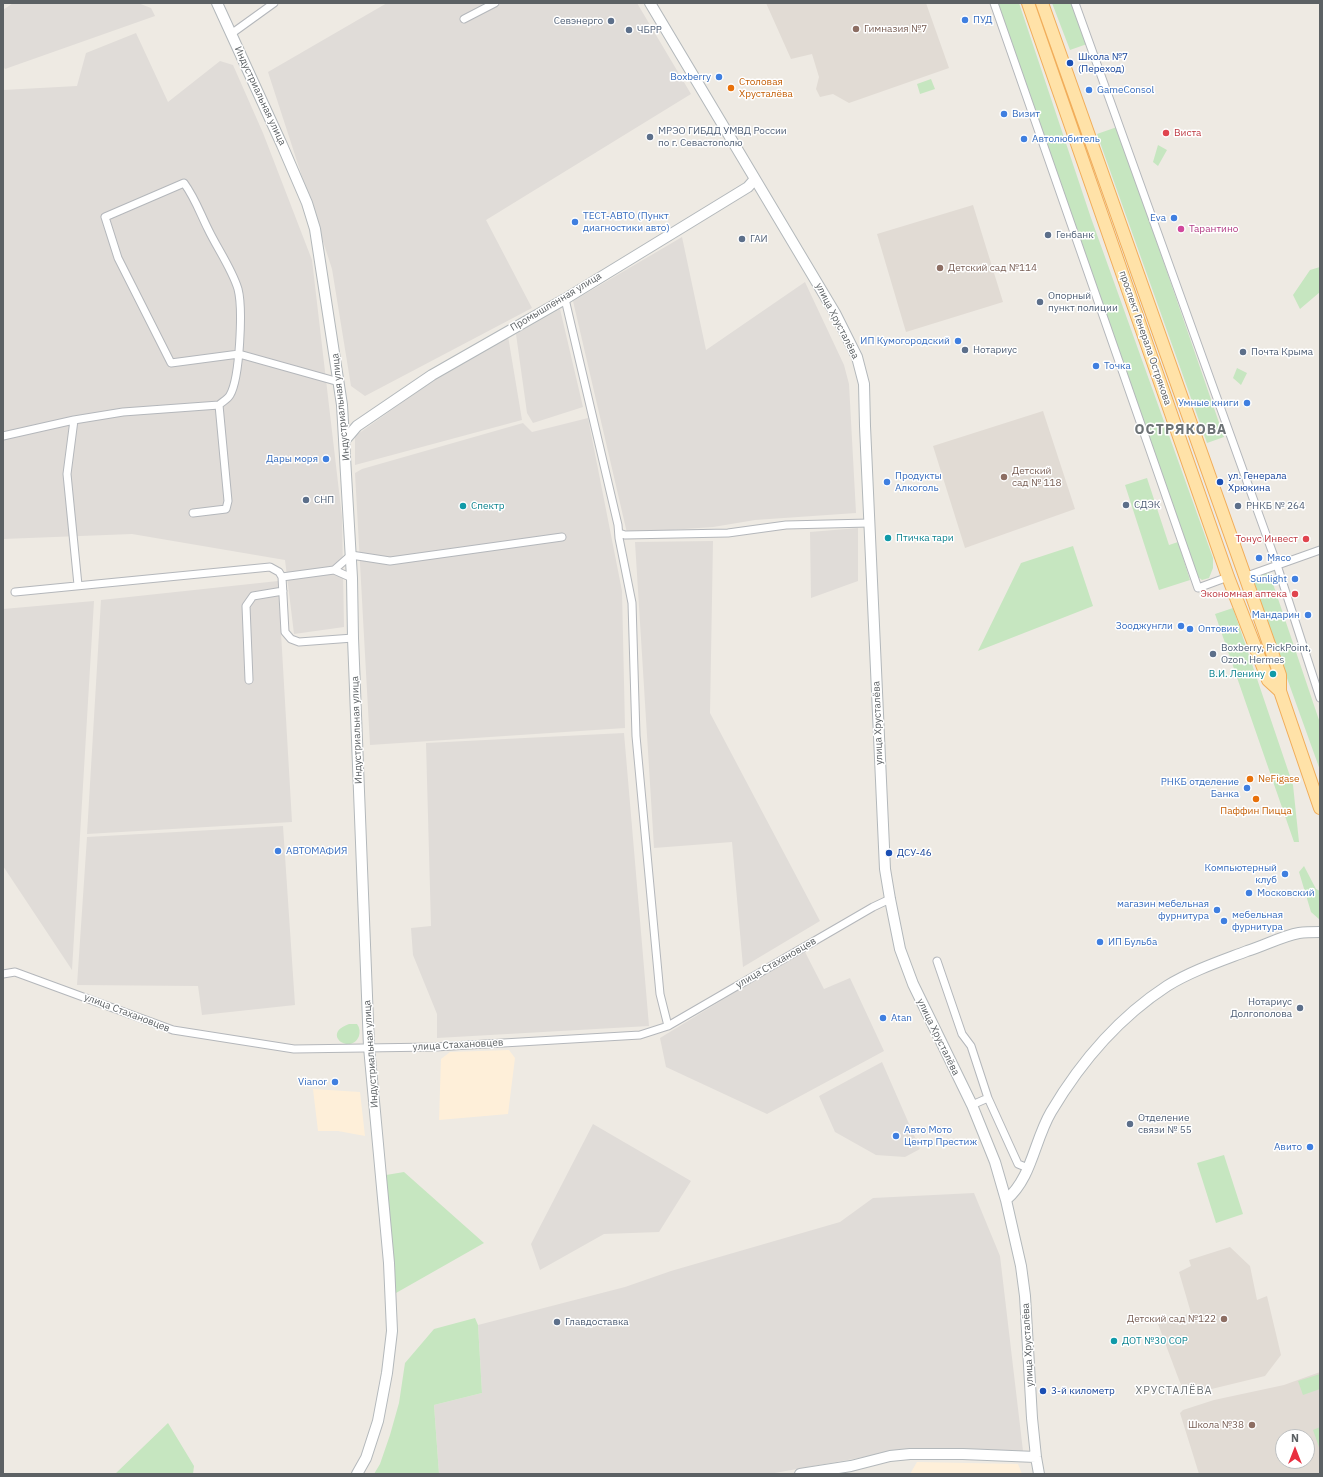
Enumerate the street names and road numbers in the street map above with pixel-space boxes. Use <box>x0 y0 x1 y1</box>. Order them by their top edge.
street label: Индустриальная улица <box>232 44 288 148</box>
street label: проспект Генерала Острякова <box>1116 269 1174 407</box>
street label: Промышленная улица <box>508 270 604 334</box>
street label: улица Хрусталёва <box>813 281 861 361</box>
street label: Индустриальная улица <box>329 353 353 461</box>
street label: Индустриальная улица <box>349 676 365 784</box>
street label: улица Хрусталёва <box>871 681 885 765</box>
street label: улица Стахановцев <box>734 935 818 991</box>
street label: улица Стахановцев <box>82 991 172 1035</box>
street label: улица Хрусталёва <box>914 997 962 1077</box>
street label: Индустриальная улица <box>361 1000 381 1108</box>
street label: улица Стахановцев <box>412 1037 504 1053</box>
street label: улица Хрусталёва <box>1020 1303 1036 1387</box>

